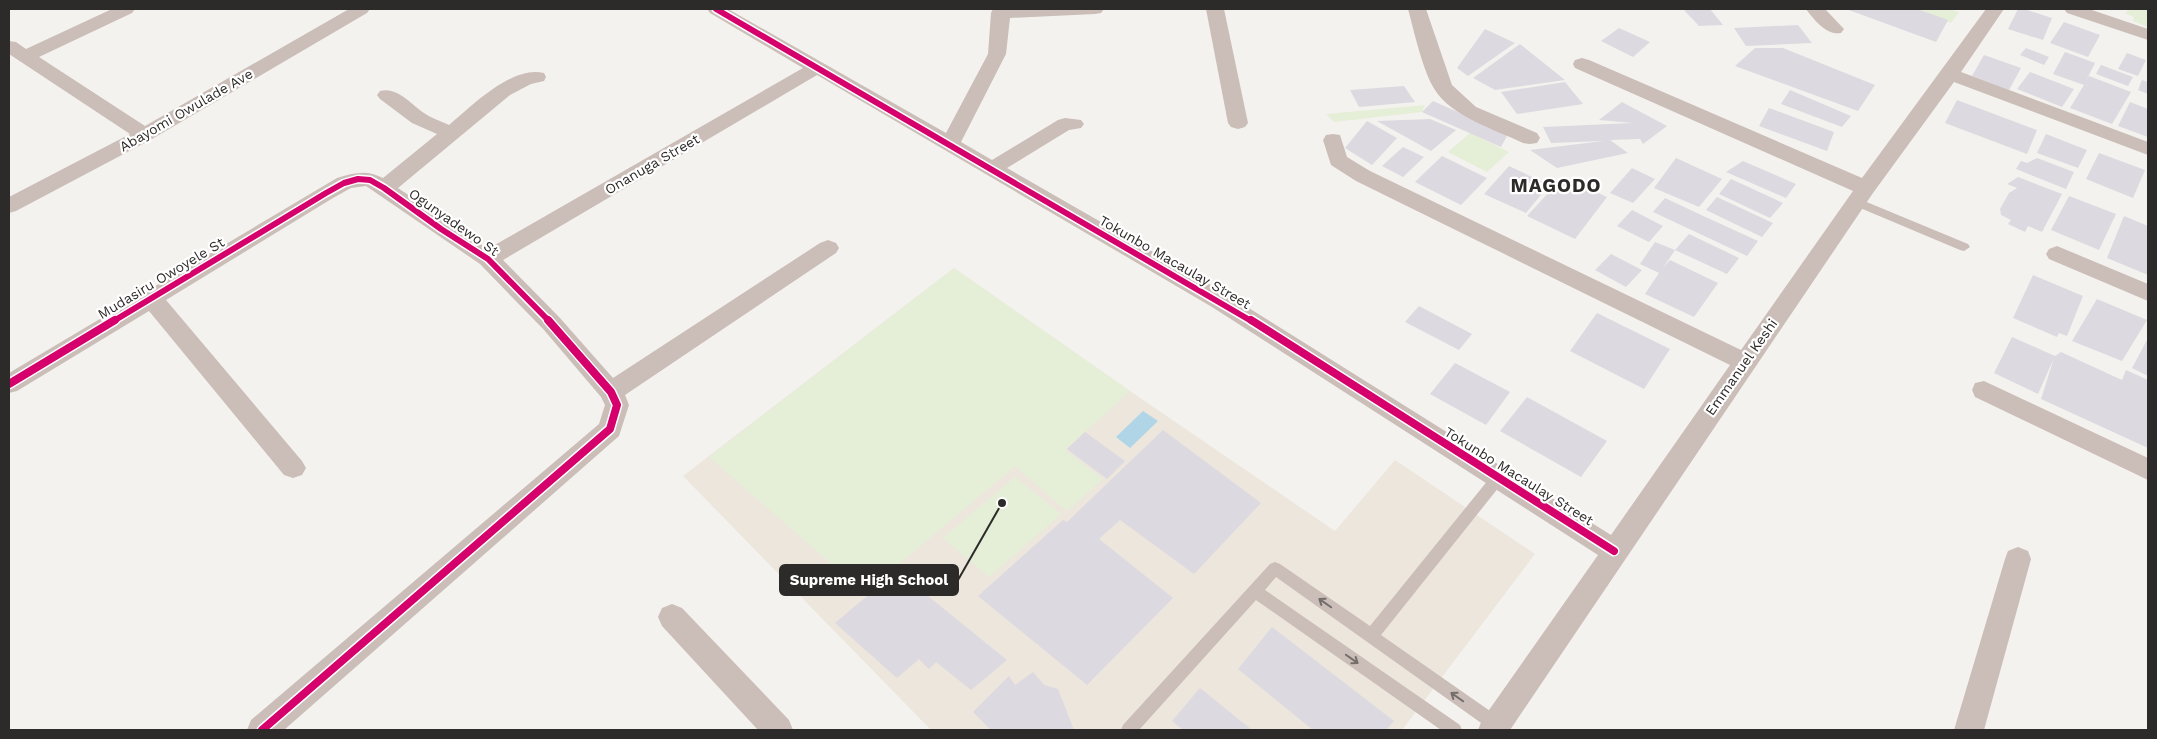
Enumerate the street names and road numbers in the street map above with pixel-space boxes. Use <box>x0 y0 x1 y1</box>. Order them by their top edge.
street label: Abayomi Owulade Ave <box>117 65 255 155</box>
street label: Onanuga Street <box>602 130 702 197</box>
street label: Ogunyadewo St <box>406 185 502 259</box>
street label: Tokunbo Macaulay Street <box>1096 212 1254 312</box>
street label: Mudasiru Owoyele St <box>95 234 227 322</box>
street label: Emmanuel Keshi <box>1702 316 1780 418</box>
street label: Tokunbo Macaulay Street <box>1442 424 1596 529</box>

